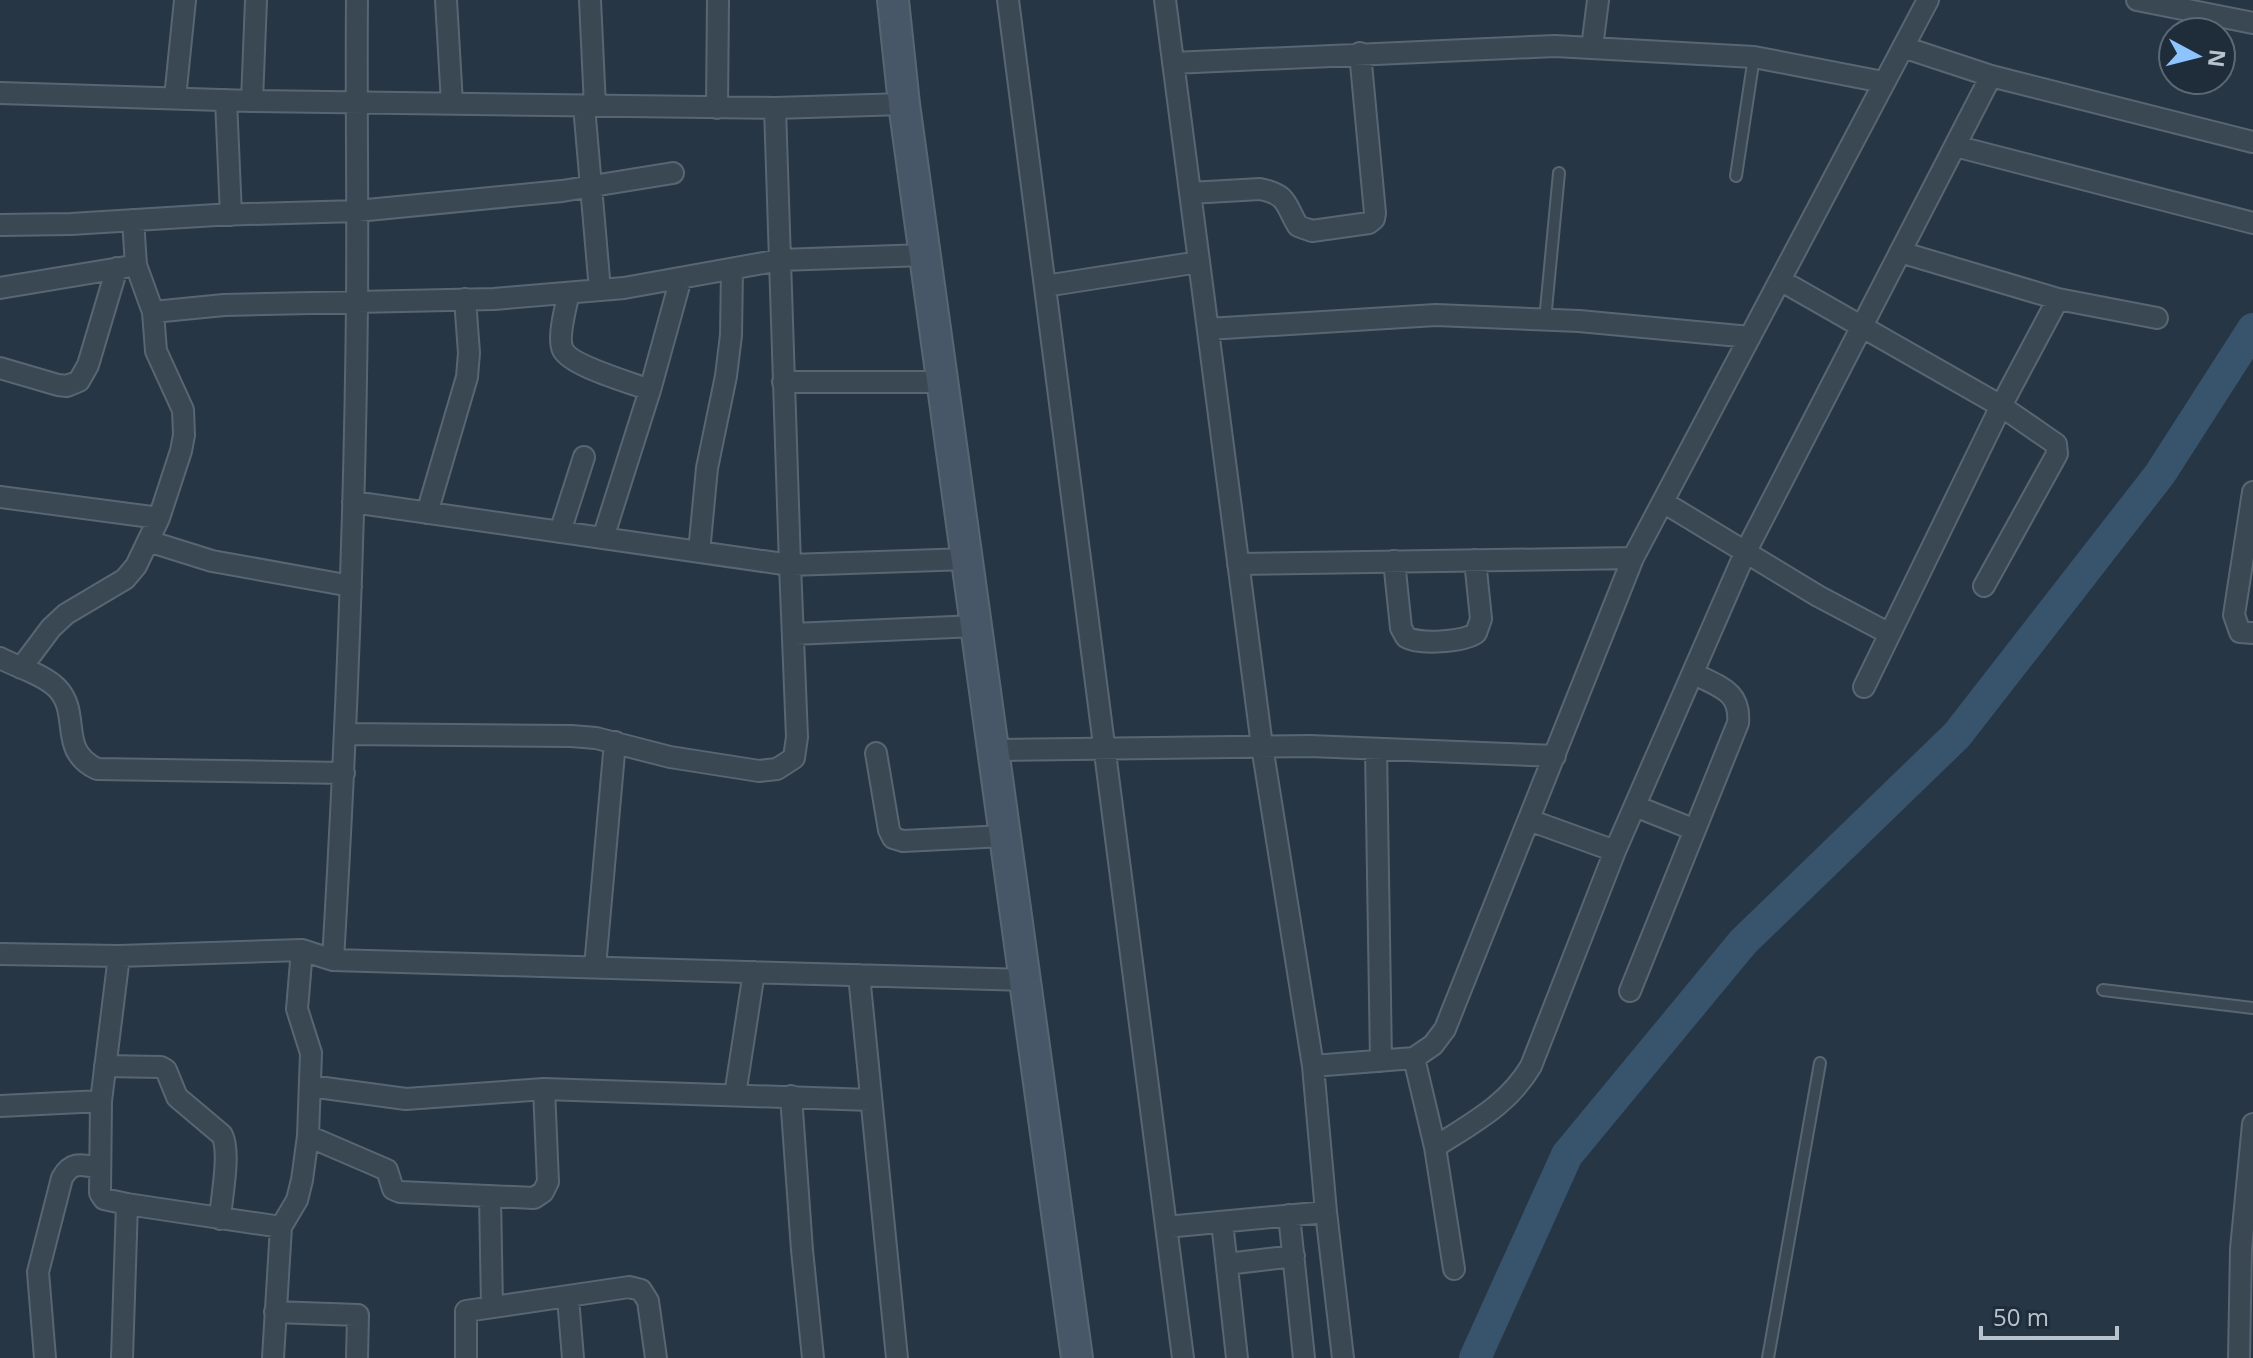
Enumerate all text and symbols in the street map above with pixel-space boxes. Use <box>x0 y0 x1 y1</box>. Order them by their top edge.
north arrow <box>2157 16 2237 96</box>
text: N <box>2202 48 2234 69</box>
scale bar <box>1981 1290 2117 1340</box>
text: 50 m <box>1993 1300 2049 1333</box>

